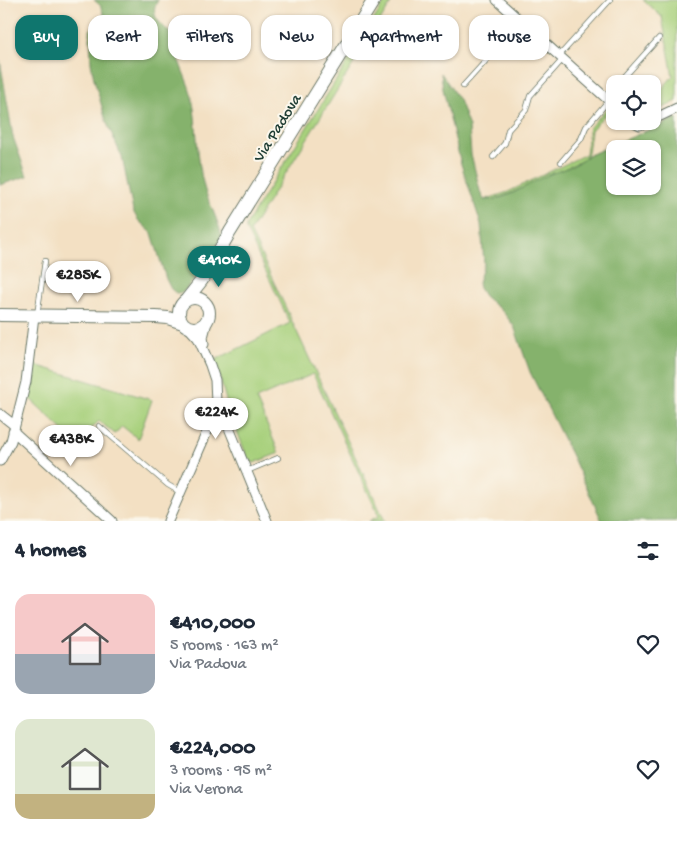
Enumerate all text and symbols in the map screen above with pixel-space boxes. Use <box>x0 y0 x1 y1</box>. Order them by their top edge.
chip: Buy <box>15 15 78 60</box>
chip: Rent <box>88 15 158 60</box>
chip: Filters <box>168 15 251 60</box>
chip: New <box>261 15 332 60</box>
chip: Apartment <box>342 15 459 60</box>
chip: House <box>469 15 549 60</box>
map controls <box>606 75 661 195</box>
button: locate <box>606 75 661 130</box>
street label: Via Padova <box>250 90 308 167</box>
button: layers <box>606 140 661 195</box>
pin: €410K <box>184 246 254 288</box>
text: €410K <box>198 252 240 271</box>
pin: €285K <box>43 260 113 303</box>
text: €285K <box>56 267 100 286</box>
pin: €224K <box>181 398 251 440</box>
text: €224K <box>195 404 237 423</box>
pin: €438K <box>36 424 106 467</box>
text: €438K <box>50 431 92 450</box>
icon: filters <box>634 537 662 565</box>
text: 4 homes <box>15 539 86 564</box>
text: €410,000 <box>170 612 255 637</box>
icon: home <box>55 614 115 674</box>
icon: heart <box>634 630 662 658</box>
text: 5 rooms · 163 m² <box>170 637 279 656</box>
text: Via Padova <box>170 656 246 675</box>
text: €224,000 <box>170 737 255 762</box>
icon: home <box>55 739 115 799</box>
icon: heart <box>634 755 662 783</box>
text: 3 rooms · 95 m² <box>170 762 272 781</box>
text: Via Verona <box>170 781 243 800</box>

